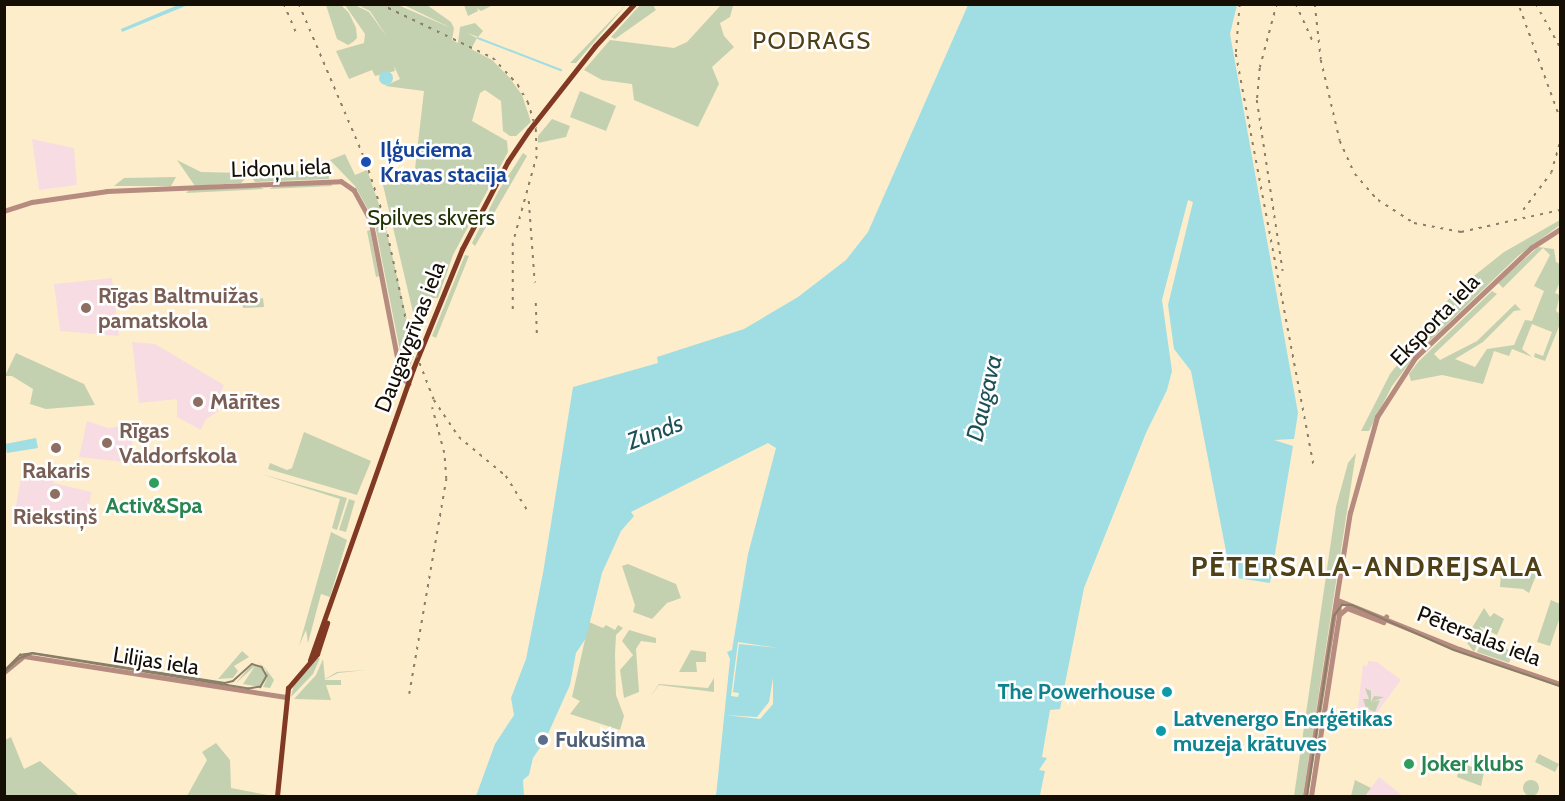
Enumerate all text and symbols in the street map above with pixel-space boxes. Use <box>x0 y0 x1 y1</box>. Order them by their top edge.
district label: PODRAGS <box>752 27 872 55</box>
place label: Iļģuciema Kravas stacija <box>380 136 507 188</box>
street label: Lidoņu iela <box>230 153 332 183</box>
marker: Iļģuciema Kravas stacija <box>357 153 375 171</box>
park label: Spilves skvērs <box>367 205 495 231</box>
street label: Daugavgrīvas iela <box>369 258 451 416</box>
street label: Eksporta iela <box>1385 269 1485 371</box>
place label: Rīgas Baltmuižas pamatskola <box>98 282 258 334</box>
marker: Rīgas Baltmuižas pamatskola <box>79 301 93 315</box>
water label: Daugava <box>960 352 1008 444</box>
place label: Mārītes <box>210 389 280 415</box>
marker: Mārītes <box>191 395 205 409</box>
water label: Zunds <box>623 408 687 456</box>
place label: Rīgas Valdorfskola <box>119 417 237 469</box>
marker: Rīgas Valdorfskola <box>100 436 114 450</box>
marker: Rakaris <box>49 441 63 455</box>
place label: Rakaris <box>22 458 90 484</box>
marker: Activ&Spa <box>147 476 161 490</box>
marker: Riekstiņš <box>48 487 62 501</box>
place label: Activ&Spa <box>106 493 202 519</box>
place label: Riekstiņš <box>13 504 97 530</box>
district label: PĒTERSALA-ANDREJSALA <box>1191 549 1543 583</box>
street label: Pētersalas iela <box>1413 600 1545 672</box>
street label: Lilijas iela <box>111 641 201 681</box>
place label: The Powerhouse <box>997 679 1155 705</box>
marker: The Powerhouse <box>1160 685 1174 699</box>
place label: Latvenergo Enerģētikas muzeja krātuves <box>1173 705 1393 756</box>
marker: Latvenergo Enerģētikas muzeja krātuves <box>1154 724 1168 738</box>
place label: Fukušima <box>555 727 646 753</box>
marker: Fukušima <box>536 733 550 747</box>
place label: Joker klubs <box>1421 751 1524 777</box>
marker: Joker klubs <box>1402 757 1416 771</box>

